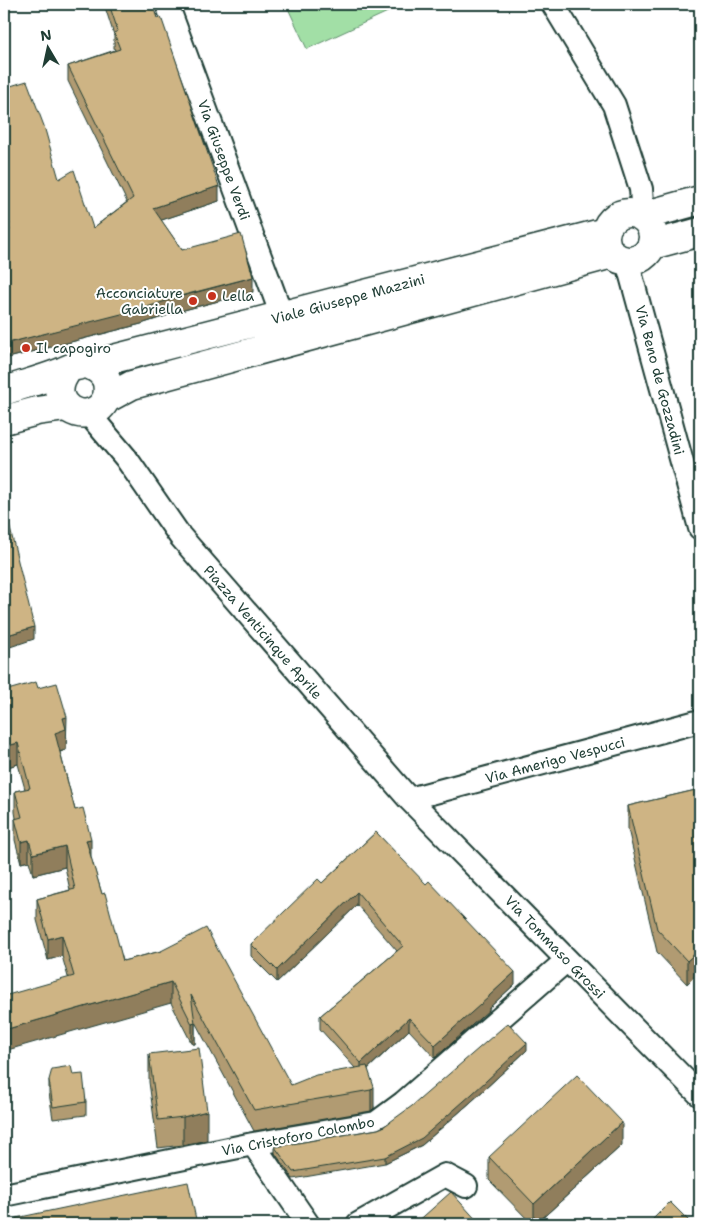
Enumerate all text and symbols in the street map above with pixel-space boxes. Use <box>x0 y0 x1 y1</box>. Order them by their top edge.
north arrow <box>22 22 72 72</box>
text: N <box>39 25 53 45</box>
street label: Via Giuseppe Verdi <box>194 97 254 223</box>
street label: Viale Giuseppe Mazzini <box>269 270 427 328</box>
place label: Acconciature Gabriella <box>96 284 183 318</box>
place label: Lella <box>222 287 255 305</box>
marker: Lella <box>206 290 218 302</box>
marker: Acconciature Gabriella <box>187 295 199 307</box>
street label: Via Beno de Gozzadini <box>631 303 689 457</box>
place label: Il capogiro <box>36 339 111 357</box>
marker: Il capogiro <box>20 342 32 354</box>
street label: Piazza Venticinque Aprile <box>200 561 326 703</box>
street label: Via Amerigo Vespucci <box>483 733 627 787</box>
street label: Via Tommaso Grossi <box>501 892 609 1002</box>
street label: Via Cristoforo Colombo <box>220 1112 376 1160</box>

